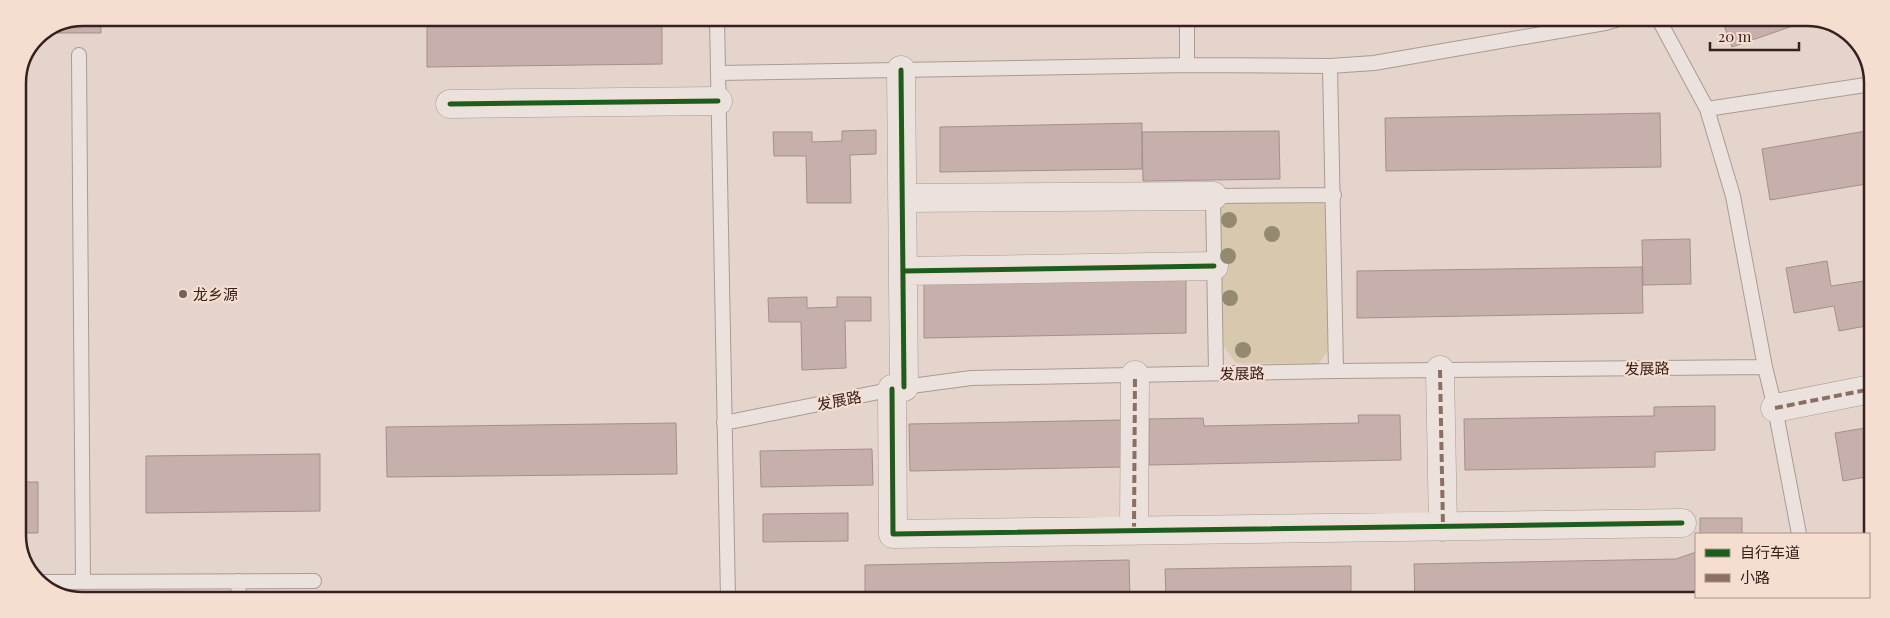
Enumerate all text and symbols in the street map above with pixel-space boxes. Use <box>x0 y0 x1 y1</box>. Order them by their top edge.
scale bar <box>1710 20 1799 52</box>
text: 20 m <box>1718 26 1752 46</box>
place label: 龙乡源 <box>193 284 238 304</box>
marker: 龙乡源 <box>177 288 189 300</box>
street label: 发展路 <box>1624 358 1670 378</box>
street label: 发展路 <box>1219 363 1265 383</box>
street label: 发展路 <box>815 386 863 414</box>
legend <box>1695 533 1870 598</box>
text: 自行车道 <box>1740 542 1800 562</box>
text: 小路 <box>1740 567 1770 587</box>

